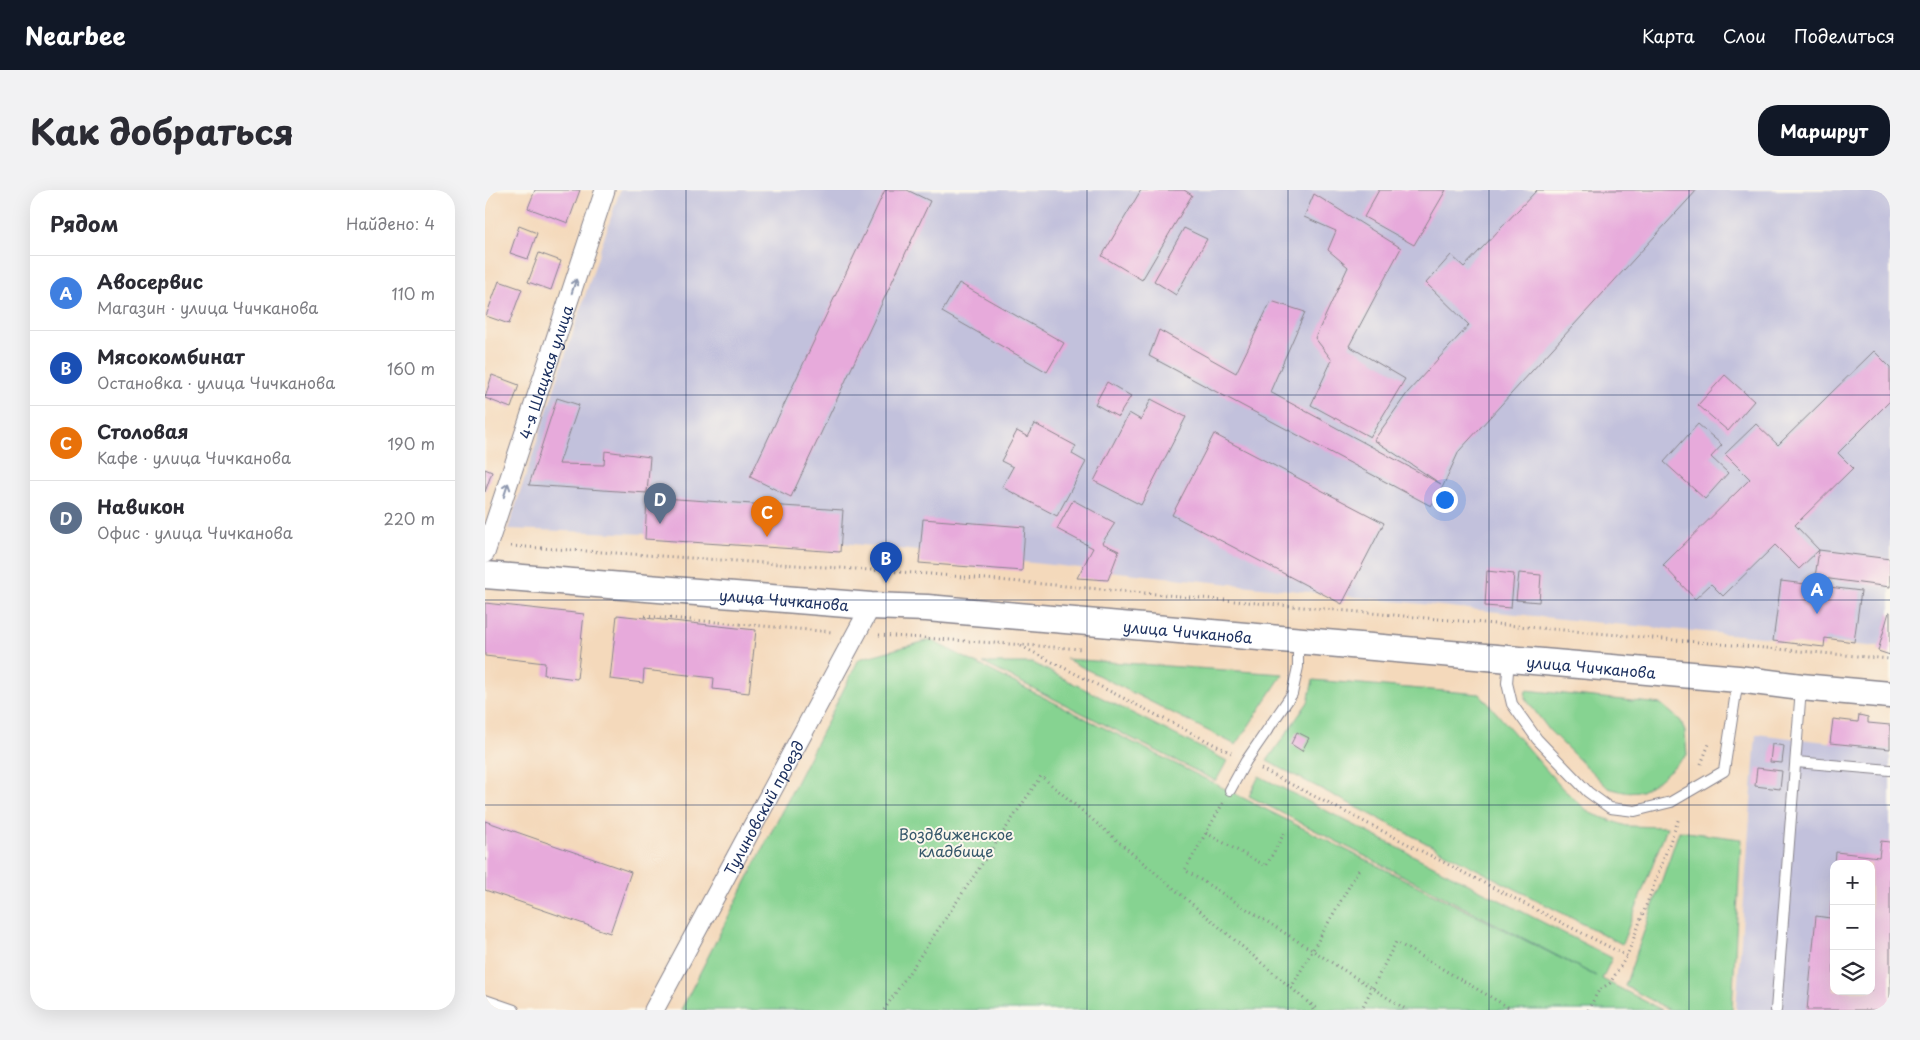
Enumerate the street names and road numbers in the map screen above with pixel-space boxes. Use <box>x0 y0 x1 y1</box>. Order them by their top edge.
street label: 4-я Шацкая улица <box>512 301 578 442</box>
street label: улица Чичканова <box>718 582 850 616</box>
street label: улица Чичканова <box>1122 614 1254 648</box>
street label: улица Чичканова <box>1525 649 1658 683</box>
street label: Тулиновский проезд <box>717 736 809 879</box>

